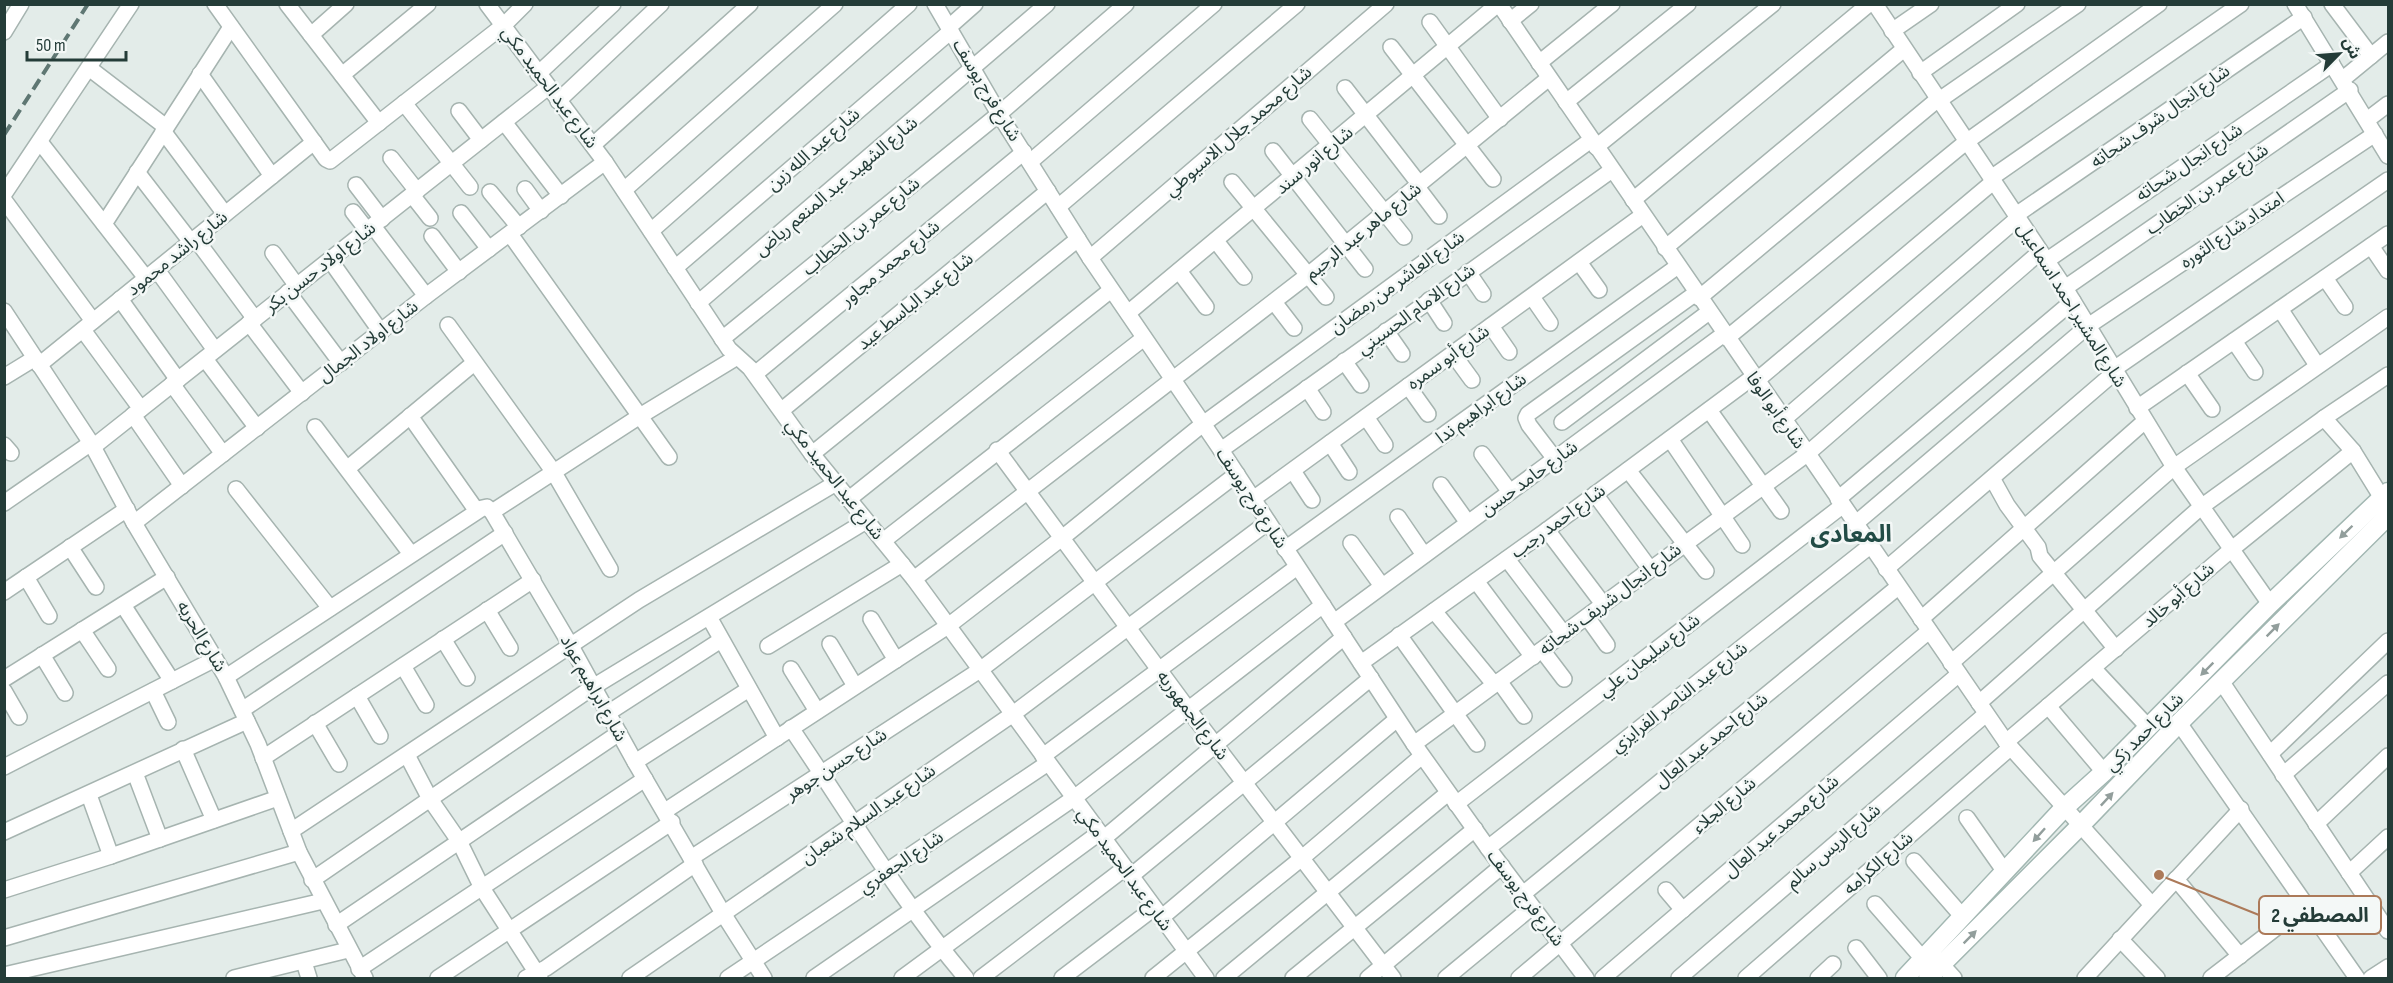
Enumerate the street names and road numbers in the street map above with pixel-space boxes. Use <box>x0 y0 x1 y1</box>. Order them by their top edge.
street label: شارع عبد الحميد مكي <box>494 22 602 154</box>
street label: شارع فرج يوسف <box>945 35 1025 147</box>
street label: شارع انجال شرف شحاته <box>2087 60 2236 175</box>
street label: شارع محمد جلال الاسيوطي <box>1161 62 1318 203</box>
street label: شارع عبد الله زين <box>763 103 866 198</box>
street label: شارع الشهيد عبد المنعم رياض <box>751 112 924 263</box>
street label: شارع انجال شحاته <box>2132 119 2248 208</box>
street label: شارع انور سند <box>1271 122 1359 201</box>
street label: شارع عمر بن الخطاب <box>2142 139 2274 242</box>
street label: شارع عمر بن الخطاب <box>799 173 926 282</box>
street label: شارع ماهر عبد الرحيم <box>1301 178 1428 287</box>
street label: امتداد شارع الثوره <box>2176 188 2290 275</box>
street label: شارع راشد محمود <box>123 206 234 303</box>
street label: شارع محمد مجاور <box>836 216 946 314</box>
street label: شارع اولاد حسن بكر <box>260 217 382 320</box>
street label: شارع المشير احمد اسماعيل <box>2010 219 2131 393</box>
street label: شارع العاشر من رمضان <box>1326 227 1470 341</box>
street label: شارع عبد الباسط عيد <box>853 248 979 357</box>
street label: شارع الامام الحسيني <box>1353 260 1481 362</box>
street label: شارع اولاد الجمال <box>314 296 424 389</box>
street label: شارع أبو سمره <box>1402 319 1495 397</box>
street label: شارع أبو الوفا <box>1739 367 1811 455</box>
street label: شارع ابراهيم ندا <box>1432 369 1532 451</box>
street label: شارع عبد الحميد مكي <box>779 415 888 546</box>
street label: شارع حامد حسن <box>1477 436 1584 523</box>
street label: شارع فرج يوسف <box>1209 444 1292 554</box>
street label: شارع احمد رجب <box>1507 480 1611 565</box>
street label: شارع انجال شريف شحاته <box>1535 539 1687 662</box>
street label: شارع أبو خالد <box>2137 557 2221 635</box>
street label: شارع الحريه <box>170 597 231 677</box>
street label: شارع سليمان علي <box>1594 609 1706 704</box>
street label: شارع ابراهيم عواد <box>553 631 631 747</box>
street label: شارع عبد الناصر الفرايزي <box>1607 638 1754 760</box>
street label: شارع الجمهوريه <box>1150 666 1233 766</box>
street label: شارع احمد عبد العال <box>1651 688 1774 795</box>
street label: شارع احمد زكي <box>2101 689 2190 778</box>
street label: شارع حسن جوهر <box>781 724 892 808</box>
street label: شارع عبد السلام شعبان <box>797 760 941 871</box>
street label: شارع محمد عبد العال <box>1720 771 1845 884</box>
street label: شارع الجلاء <box>1688 773 1762 840</box>
street label: شارع الريس سالم <box>1782 800 1887 896</box>
street label: شارع عبد الحميد مكي <box>1070 803 1176 937</box>
street label: شارع الجعفري <box>855 826 949 901</box>
street label: شارع الكرامه <box>1839 827 1919 902</box>
street label: شارع فرج يوسف <box>1480 846 1569 952</box>

